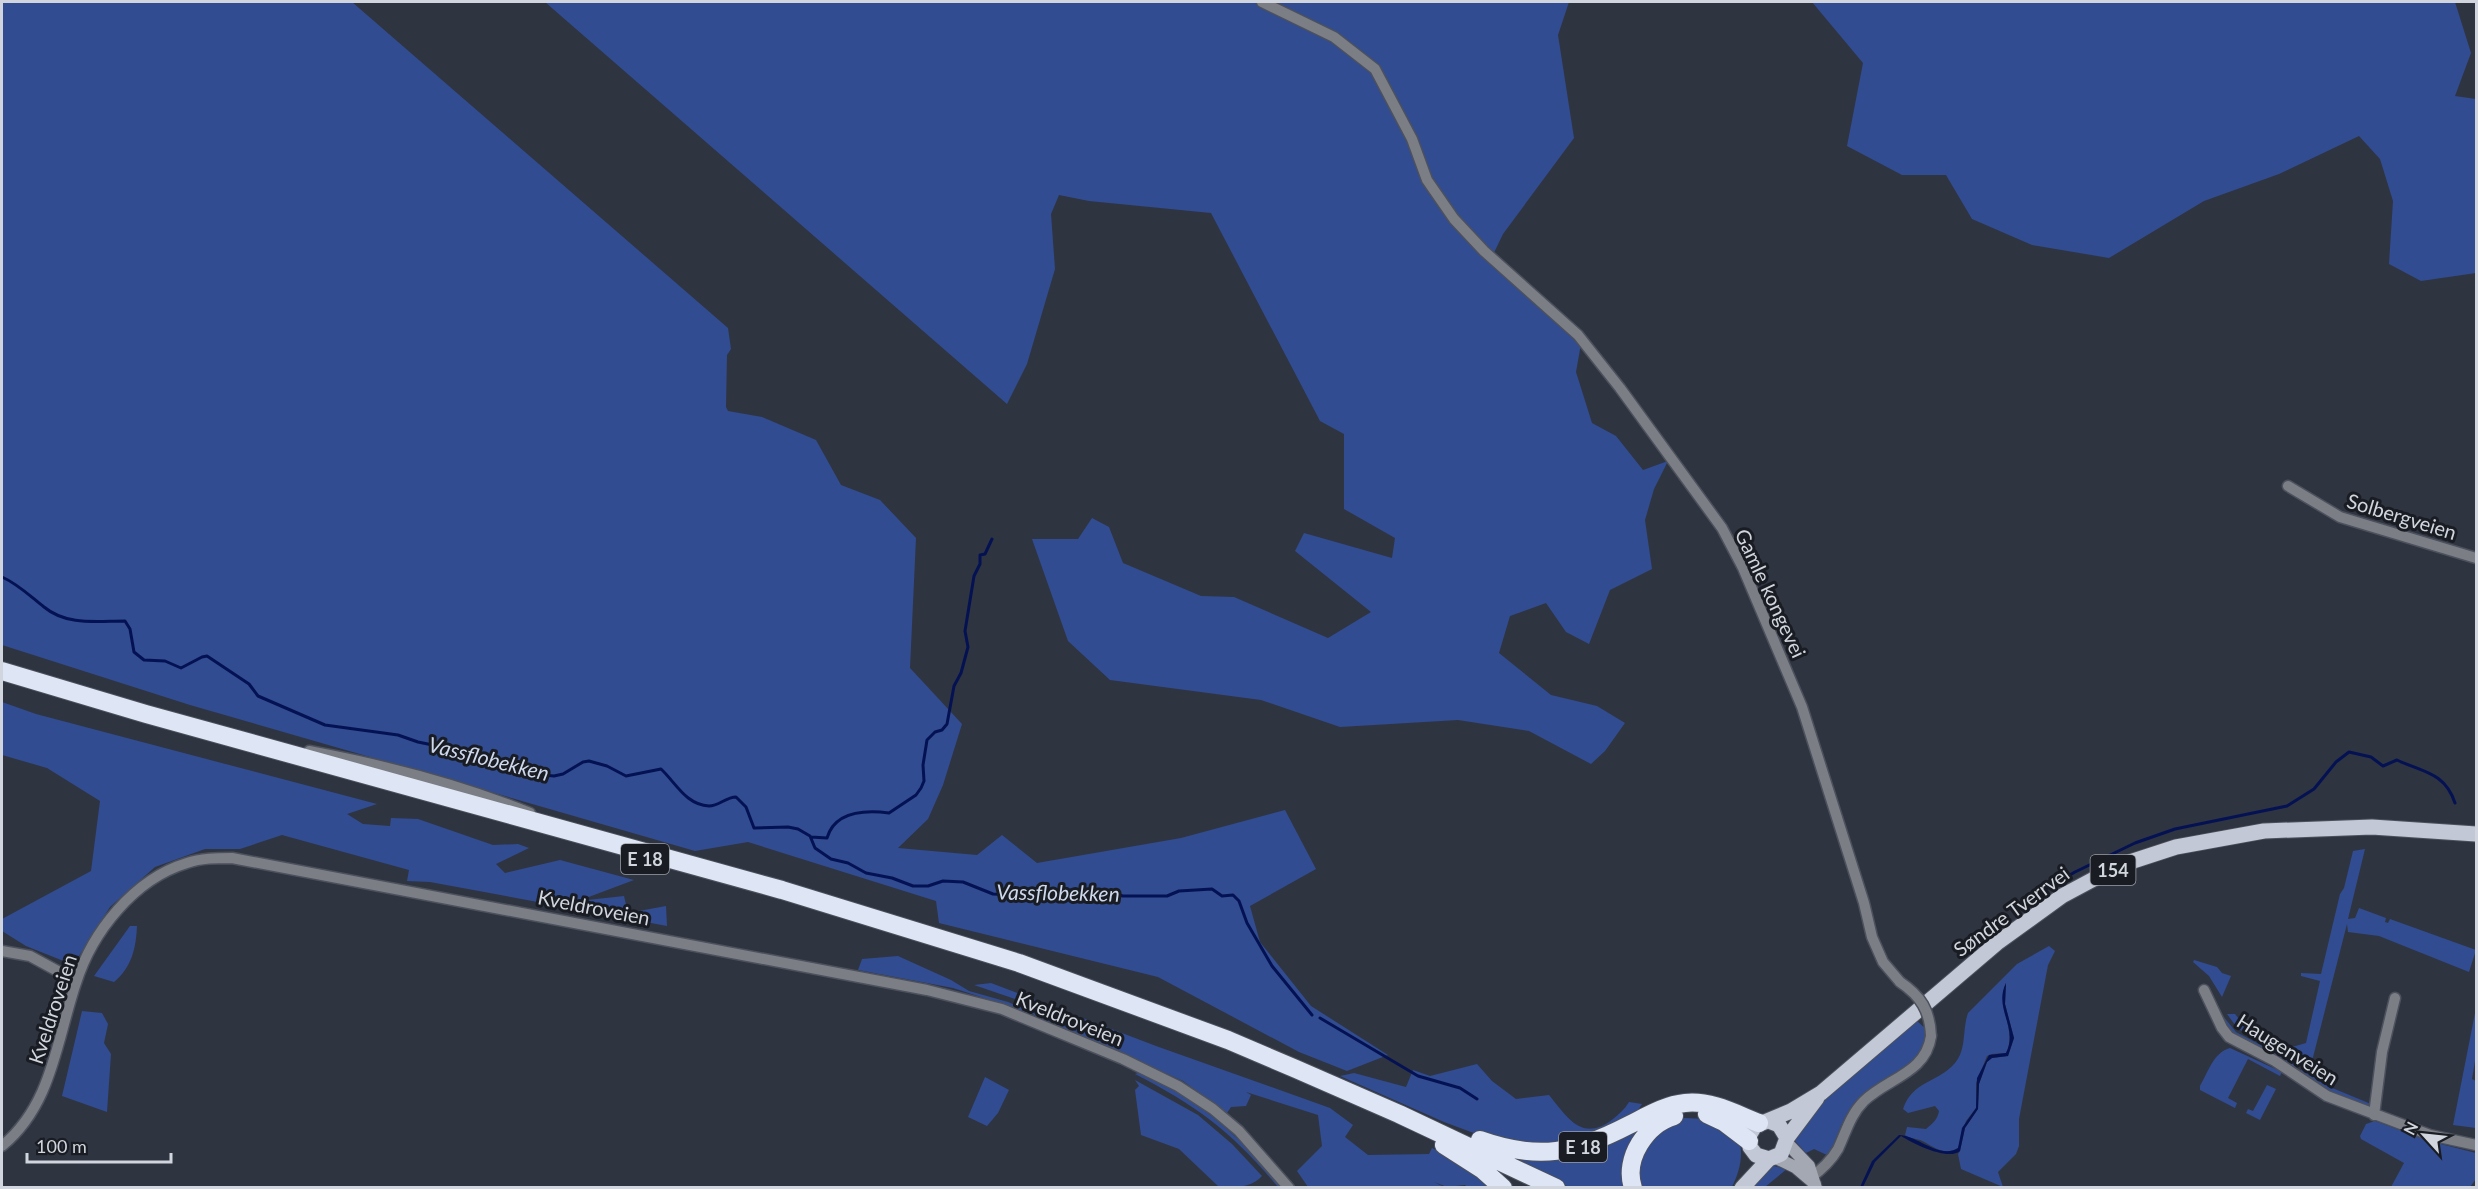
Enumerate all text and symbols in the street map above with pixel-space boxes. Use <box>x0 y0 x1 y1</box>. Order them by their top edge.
street label: Solbergveien <box>2344 488 2460 544</box>
street label: Gamle kongevei <box>1731 525 1811 661</box>
water label: Vassflobekken <box>426 731 552 785</box>
road number: E 18 <box>621 844 669 874</box>
road number: 154 <box>2090 855 2136 885</box>
street label: Søndre Tverrvei <box>1949 861 2073 961</box>
water label: Vassflobekken <box>996 878 1120 906</box>
street label: Kveldroveien <box>536 884 652 930</box>
street label: Kveldroveien <box>23 951 81 1067</box>
street label: Kveldroveien <box>1013 986 1127 1050</box>
street label: Haugenveien <box>2233 1008 2343 1090</box>
north arrow <box>2394 1105 2454 1165</box>
text: N <box>2399 1118 2421 1138</box>
scale bar <box>27 1126 171 1164</box>
road number: E 18 <box>1559 1132 1607 1162</box>
text: 100 m <box>36 1135 87 1157</box>

